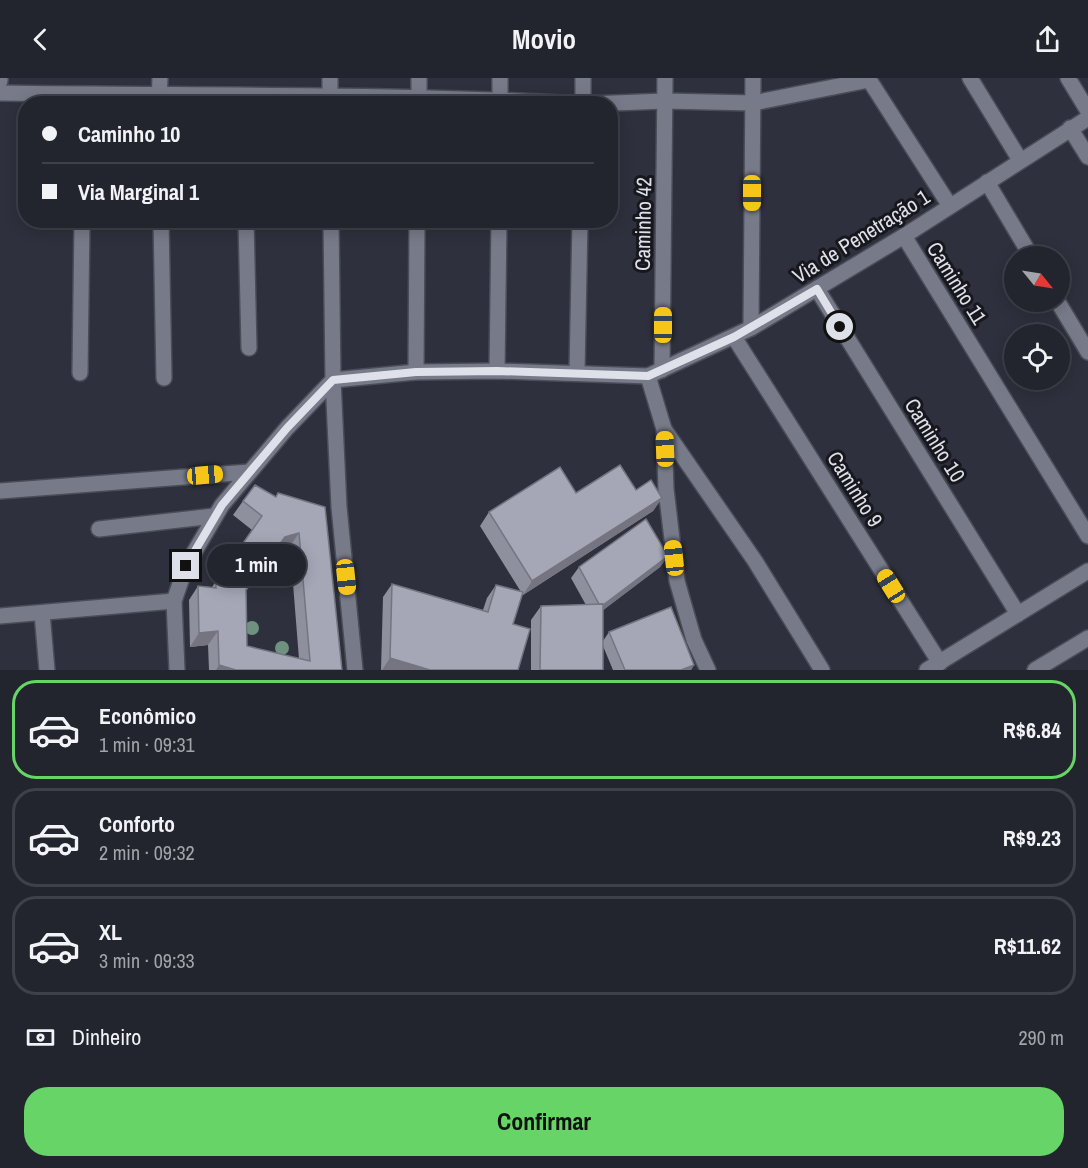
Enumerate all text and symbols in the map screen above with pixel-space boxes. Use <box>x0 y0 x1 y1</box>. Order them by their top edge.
text: Movio <box>512 21 576 57</box>
icon: back <box>24 23 57 56</box>
icon: share <box>1031 23 1064 56</box>
text: Caminho 10 <box>78 119 180 149</box>
car <box>743 175 761 211</box>
text: Via Marginal 1 <box>78 177 199 207</box>
street label: Caminho 42 <box>628 177 658 271</box>
street label: Via de Penetração 1 <box>787 182 935 290</box>
street label: Caminho 11 <box>920 236 994 330</box>
north arrow <box>1004 246 1070 312</box>
map controls <box>1004 246 1070 390</box>
car <box>654 307 672 343</box>
route start <box>826 313 853 340</box>
button: locate <box>1004 324 1070 390</box>
street label: Caminho 10 <box>898 393 972 487</box>
car <box>655 431 675 467</box>
street label: Caminho 9 <box>820 446 890 532</box>
car <box>186 464 224 486</box>
car <box>663 539 685 577</box>
callout: 1 min <box>207 545 306 587</box>
text: 1 min <box>235 551 278 578</box>
route end <box>172 552 199 579</box>
car <box>335 558 357 596</box>
car <box>874 566 908 606</box>
text: Econômico <box>99 701 196 731</box>
icon: car <box>27 703 81 757</box>
text: R$6.84 <box>1003 715 1061 745</box>
text: 1 min · 09:31 <box>99 731 195 758</box>
text: Conforto <box>99 809 175 839</box>
icon: car <box>27 811 81 865</box>
text: R$9.23 <box>1003 823 1061 853</box>
text: 2 min · 09:32 <box>99 839 195 866</box>
text: XL <box>99 917 122 947</box>
icon: car <box>27 919 81 973</box>
text: R$11.62 <box>994 931 1061 961</box>
text: 3 min · 09:33 <box>99 947 195 974</box>
icon: cash <box>24 1021 57 1054</box>
text: Dinheiro <box>72 1022 141 1052</box>
text: 290 m <box>1018 1024 1064 1051</box>
button: Confirmar <box>24 1087 1064 1156</box>

